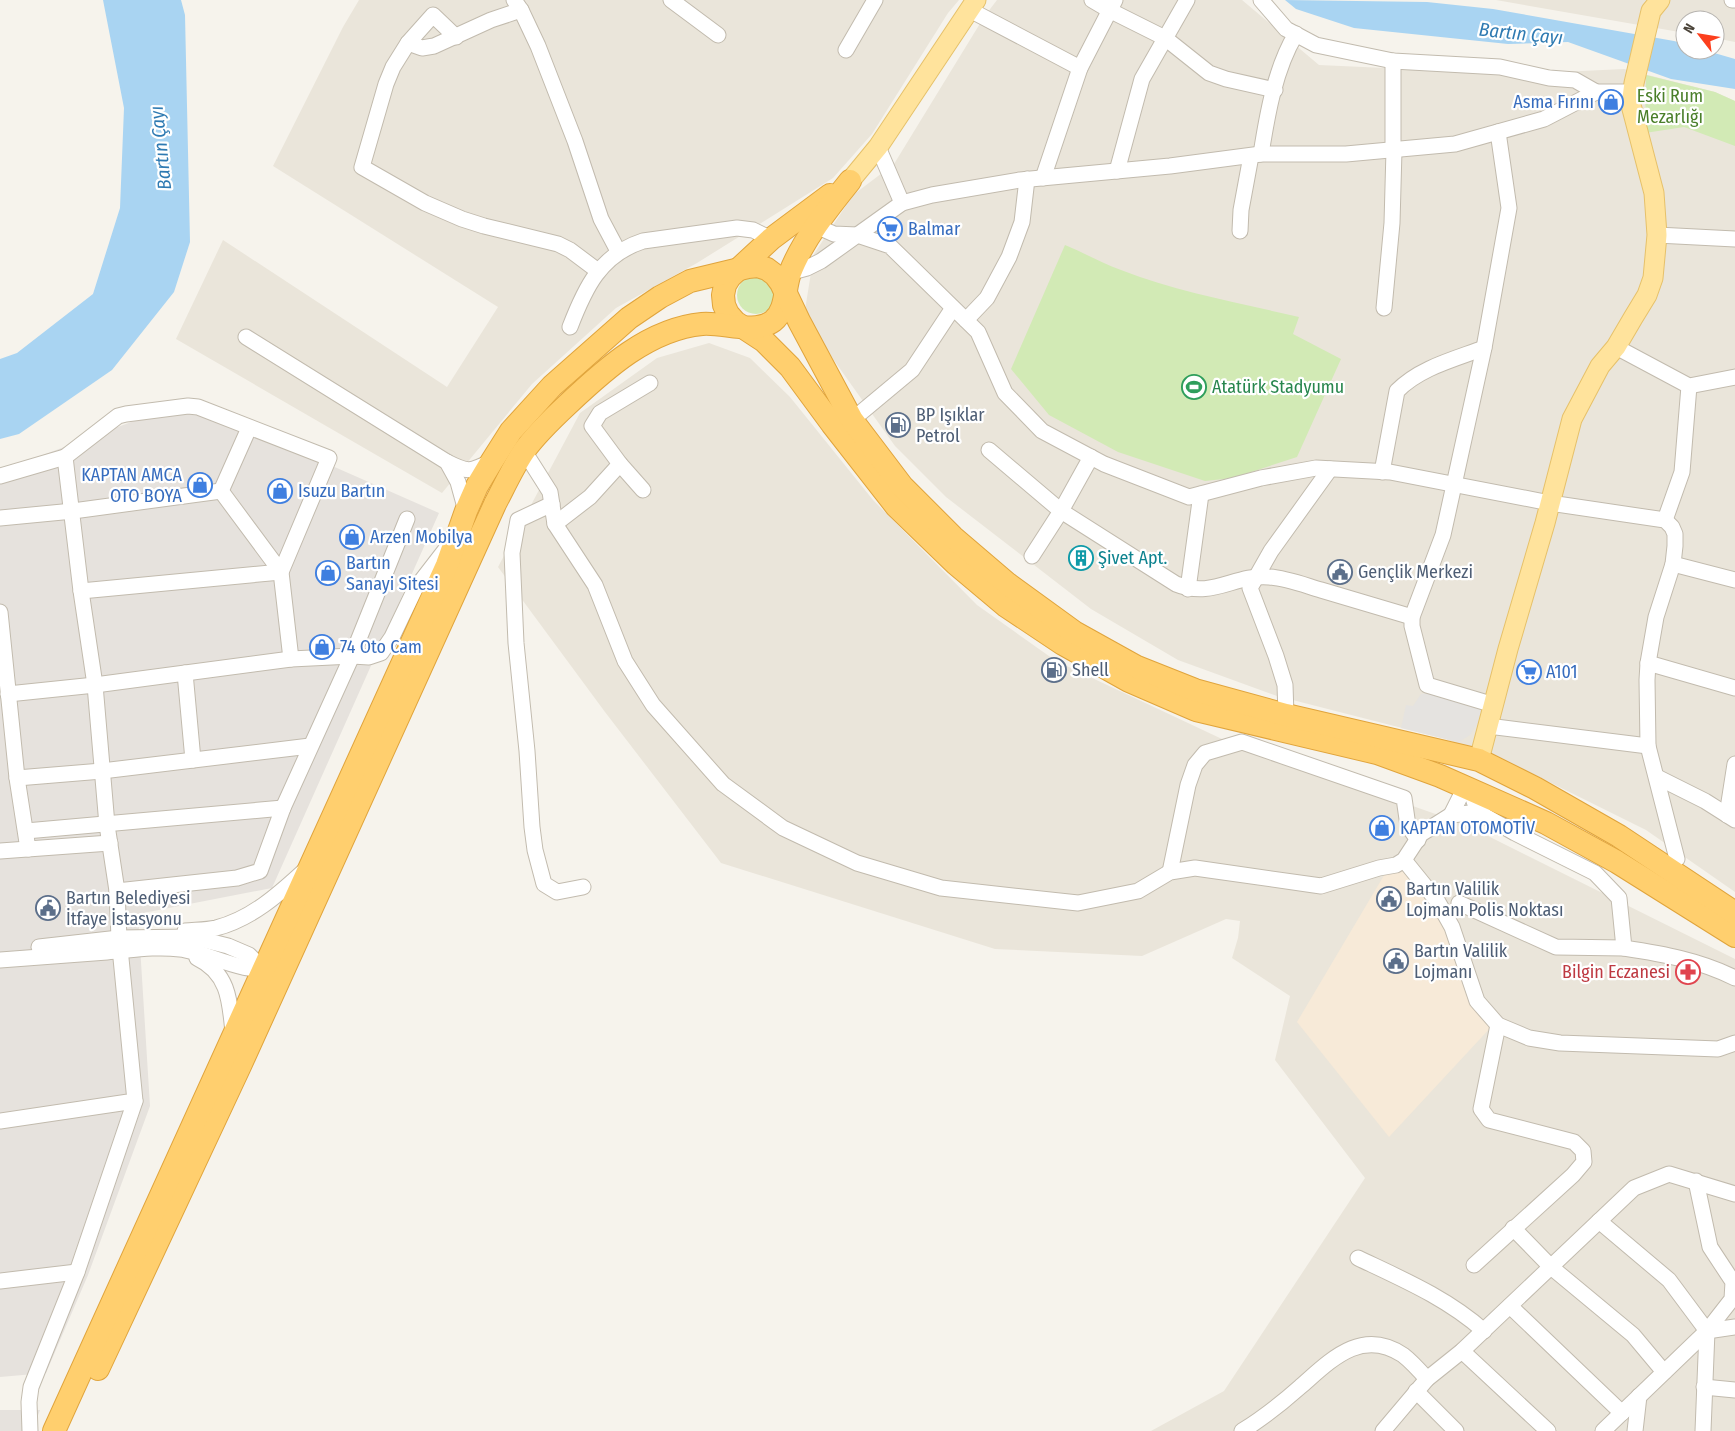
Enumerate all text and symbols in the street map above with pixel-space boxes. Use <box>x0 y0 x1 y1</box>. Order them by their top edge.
north arrow <box>1675 10 1725 60</box>
water label: Bartın Çayı <box>1478 18 1564 49</box>
text: N <box>1680 21 1699 37</box>
park label: Eski Rum Mezarlığı <box>1637 85 1703 128</box>
shop icon: Asma Fırını <box>1598 89 1624 115</box>
place label: Asma Fırını <box>1513 91 1594 113</box>
water label: Bartın Çayı <box>145 105 176 191</box>
supermarket icon: Balmar <box>877 216 903 242</box>
place label: Balmar <box>908 218 961 240</box>
sports icon: Atatürk Stadyumu <box>1181 374 1207 400</box>
place label: Atatürk Stadyumu <box>1212 376 1344 398</box>
place label: BP Işıklar Petrol <box>916 404 985 447</box>
fuel station icon: BP Işıklar Petrol <box>885 412 911 438</box>
place label: KAPTAN AMCA OTO BOYA <box>81 464 183 507</box>
shop icon: KAPTAN AMCA OTO BOYA <box>187 472 213 498</box>
shop icon: Isuzu Bartın <box>267 478 293 504</box>
place label: Isuzu Bartın <box>298 480 385 502</box>
shop icon: Arzen Mobilya <box>339 524 365 550</box>
place label: Arzen Mobilya <box>370 526 473 548</box>
building icon: Şivet Apt. <box>1068 545 1094 571</box>
place label: Şivet Apt. <box>1098 547 1167 569</box>
place label: Bartın Sanayi Sitesi <box>346 552 439 595</box>
public building icon: Gençlik Merkezi <box>1327 559 1353 585</box>
shop icon: Bartın Sanayi Sitesi <box>315 560 341 586</box>
place label: Gençlik Merkezi <box>1358 561 1473 583</box>
shop icon: 74 Oto Cam <box>309 634 335 660</box>
place label: 74 Oto Cam <box>340 636 422 658</box>
fuel station icon: Shell <box>1041 657 1067 683</box>
place label: Shell <box>1072 659 1109 681</box>
supermarket icon: A101 <box>1516 659 1542 685</box>
place label: A101 <box>1546 661 1578 683</box>
shop icon: KAPTAN OTOMOTİV <box>1369 815 1395 841</box>
place label: KAPTAN OTOMOTİV <box>1400 817 1536 839</box>
place label: Bartın Valilik Lojmanı Polis Noktası <box>1406 878 1564 921</box>
public building icon: Bartın Valilik Lojmanı Polis Noktası <box>1376 886 1402 912</box>
place label: Bartın Belediyesi İtfaye İstasyonu <box>66 887 191 930</box>
public building icon: Bartın Belediyesi İtfaye İstasyonu <box>35 895 61 921</box>
place label: Bartın Valilik Lojmanı <box>1414 940 1508 983</box>
public building icon: Bartın Valilik Lojmanı <box>1383 948 1409 974</box>
pharmacy icon: Bilgin Eczanesi <box>1675 959 1701 985</box>
place label: Bilgin Eczanesi <box>1562 961 1670 983</box>

